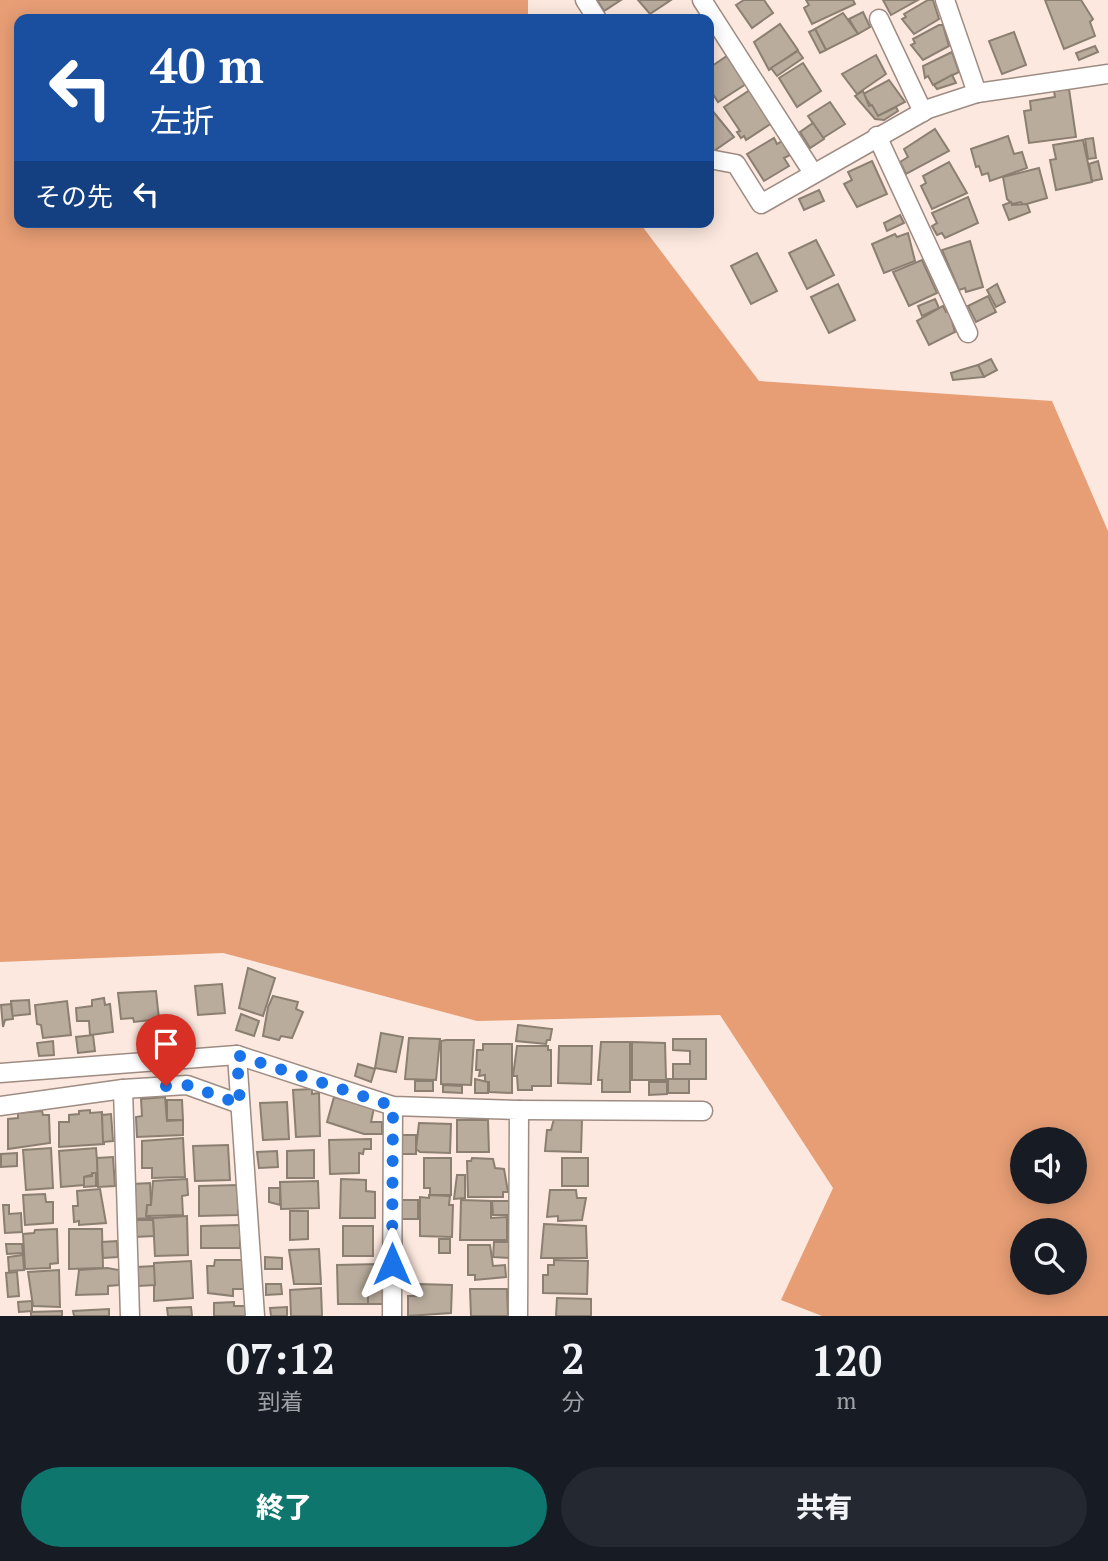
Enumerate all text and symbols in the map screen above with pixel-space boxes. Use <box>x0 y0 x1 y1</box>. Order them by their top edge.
text: 40 m <box>150 32 264 97</box>
icon: left <box>35 42 126 133</box>
text: 左折 <box>150 99 214 141</box>
icon: left <box>127 175 165 213</box>
text: その先 <box>35 179 113 213</box>
pin <box>136 1014 196 1086</box>
icon: arrive <box>147 1025 185 1063</box>
map controls <box>1010 1127 1087 1295</box>
button: sound <box>1010 1127 1087 1204</box>
button: search <box>1010 1218 1087 1295</box>
position arrow <box>355 1227 429 1301</box>
text: 07:12 <box>226 1330 335 1386</box>
text: 2 <box>561 1330 585 1386</box>
text: 120 <box>811 1332 882 1388</box>
text: m <box>837 1385 856 1416</box>
text: 到着 <box>258 1386 304 1417</box>
text: 分 <box>562 1386 585 1417</box>
button: 終了 <box>21 1467 547 1547</box>
button: 共有 <box>561 1467 1087 1547</box>

